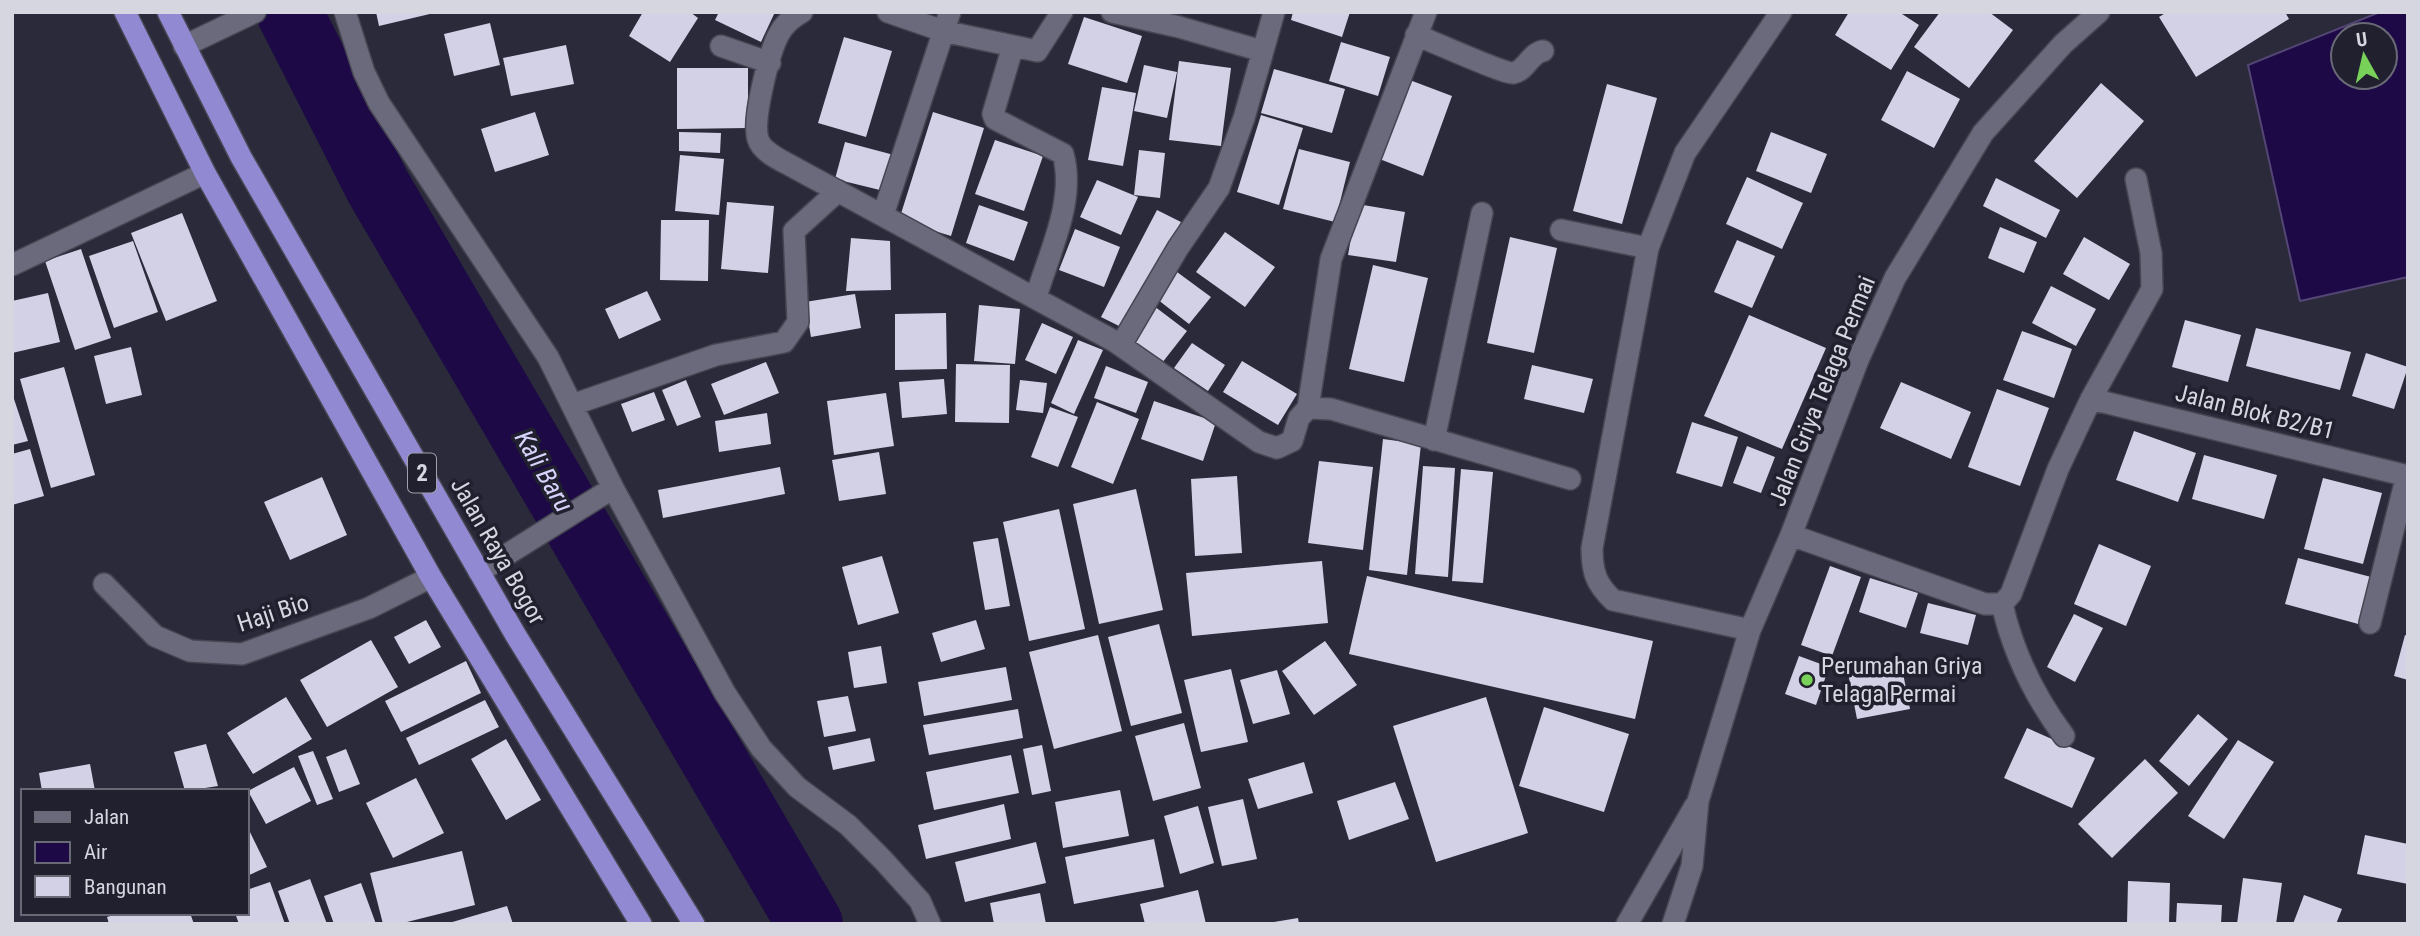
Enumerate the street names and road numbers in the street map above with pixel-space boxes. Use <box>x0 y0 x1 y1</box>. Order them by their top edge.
street label: Jalan Griya Telaga Permai <box>1763 272 1881 510</box>
street label: Jalan Blok B2/B1 <box>2173 379 2337 445</box>
road number: 2 <box>408 453 436 492</box>
street label: Jalan Raya Bogor <box>445 473 551 629</box>
street label: Haji Bio <box>234 588 312 638</box>

